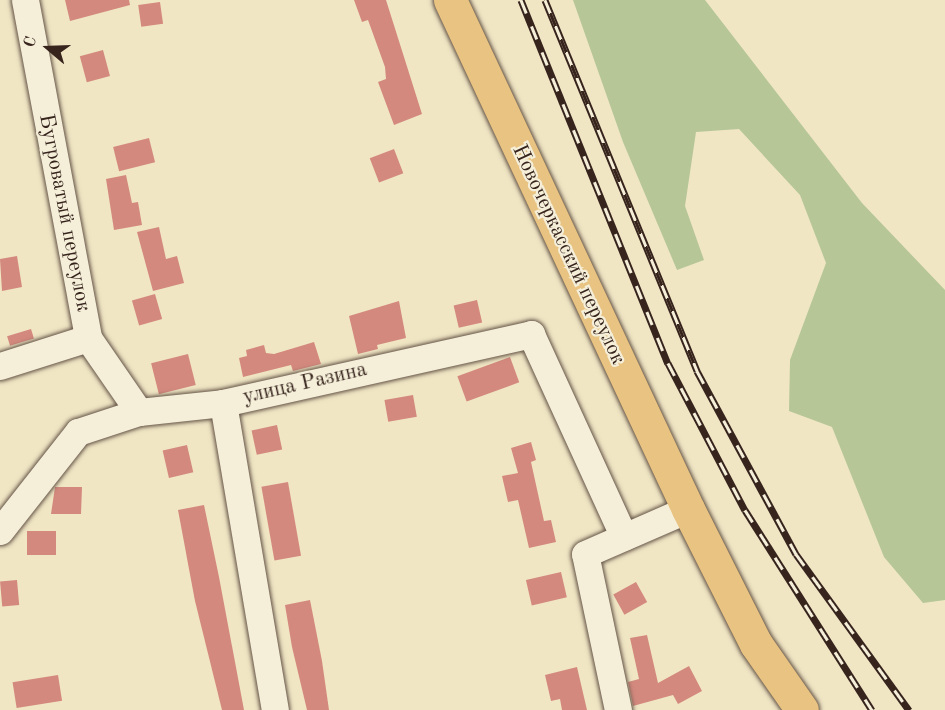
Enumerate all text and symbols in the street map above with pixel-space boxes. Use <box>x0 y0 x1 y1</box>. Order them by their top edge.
north arrow <box>18 18 78 78</box>
text: С <box>22 35 40 50</box>
street label: Бугроватый переулок <box>32 112 96 314</box>
street label: Новочеркасский переулок <box>506 141 630 369</box>
street label: улица Разина <box>241 357 369 411</box>

